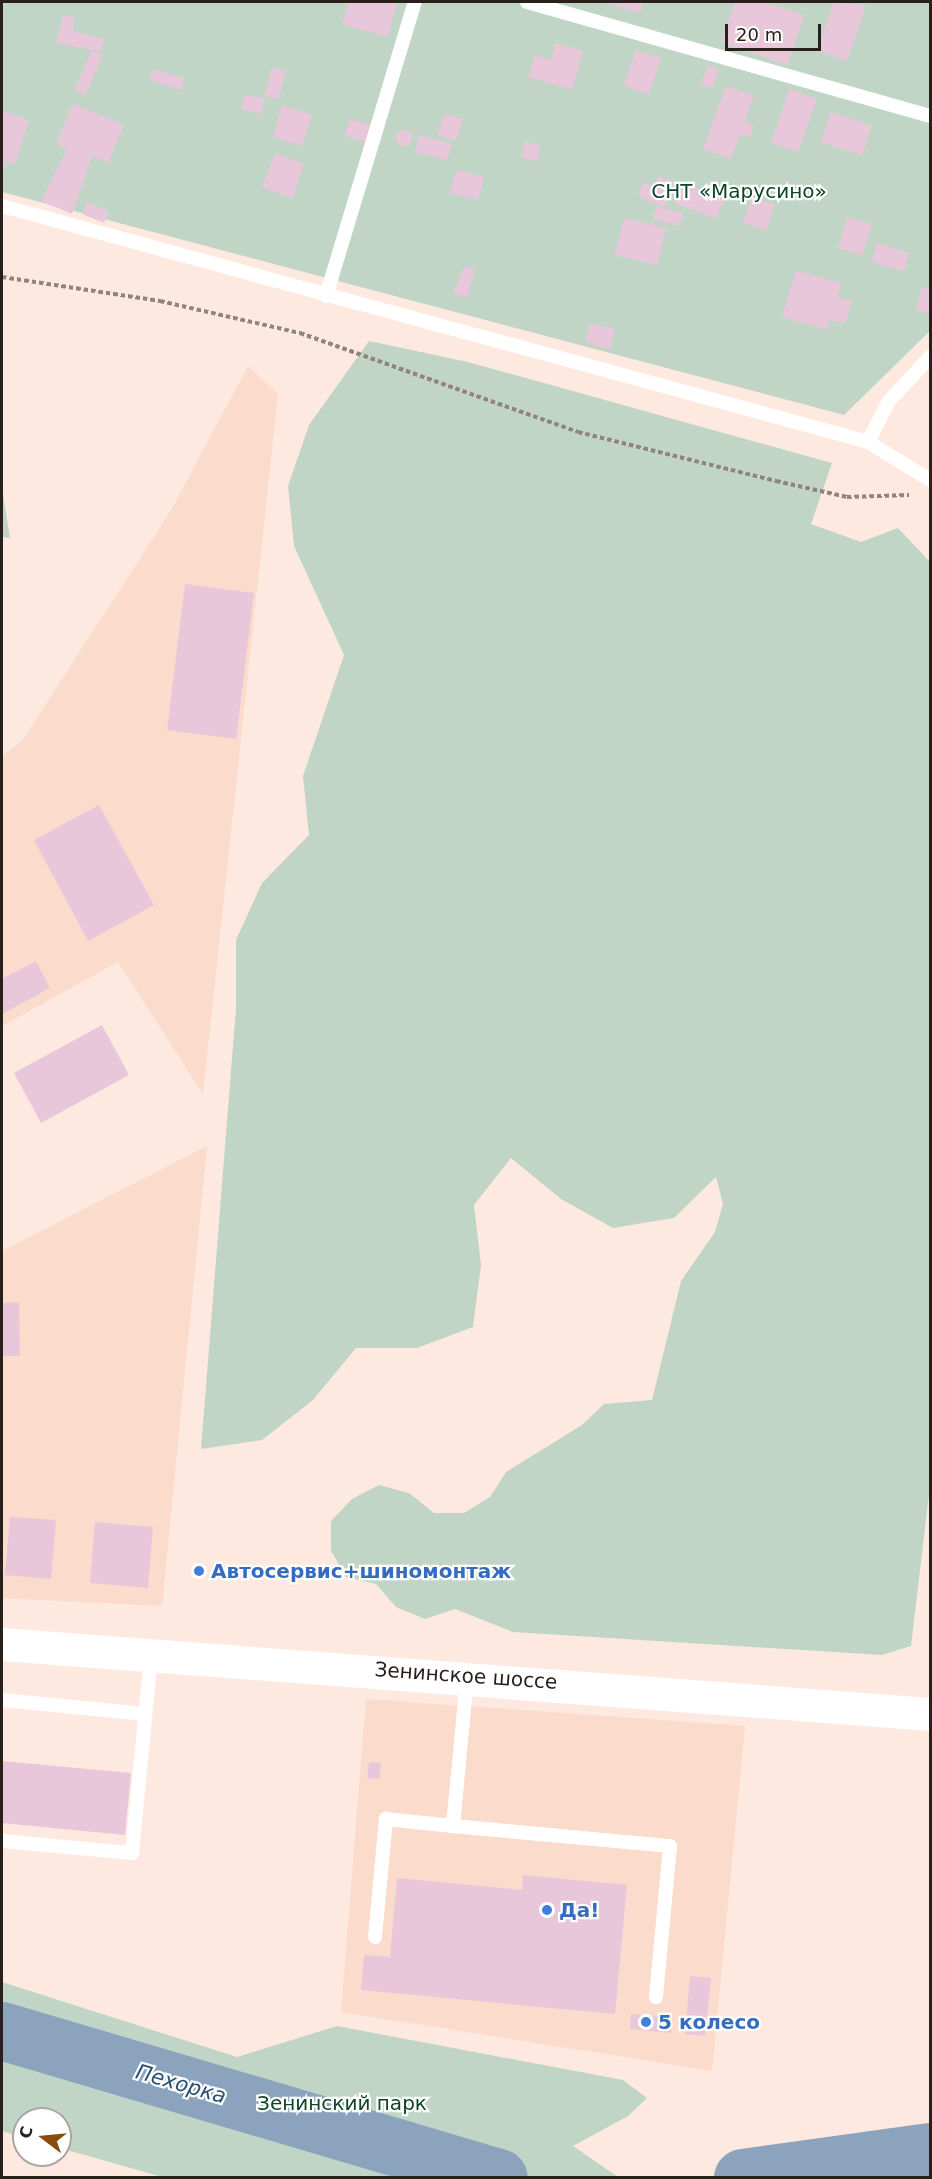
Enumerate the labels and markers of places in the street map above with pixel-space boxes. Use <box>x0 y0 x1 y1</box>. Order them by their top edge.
place label: Автосервис+шиномонтаж <box>211 1559 511 1583</box>
marker: Автосервис+шиномонтаж <box>192 1564 206 1578</box>
place label: Да! <box>559 1898 599 1922</box>
marker: Да! <box>540 1903 554 1917</box>
place label: 5 колесо <box>658 2010 760 2034</box>
marker: 5 колесо <box>639 2015 653 2029</box>

